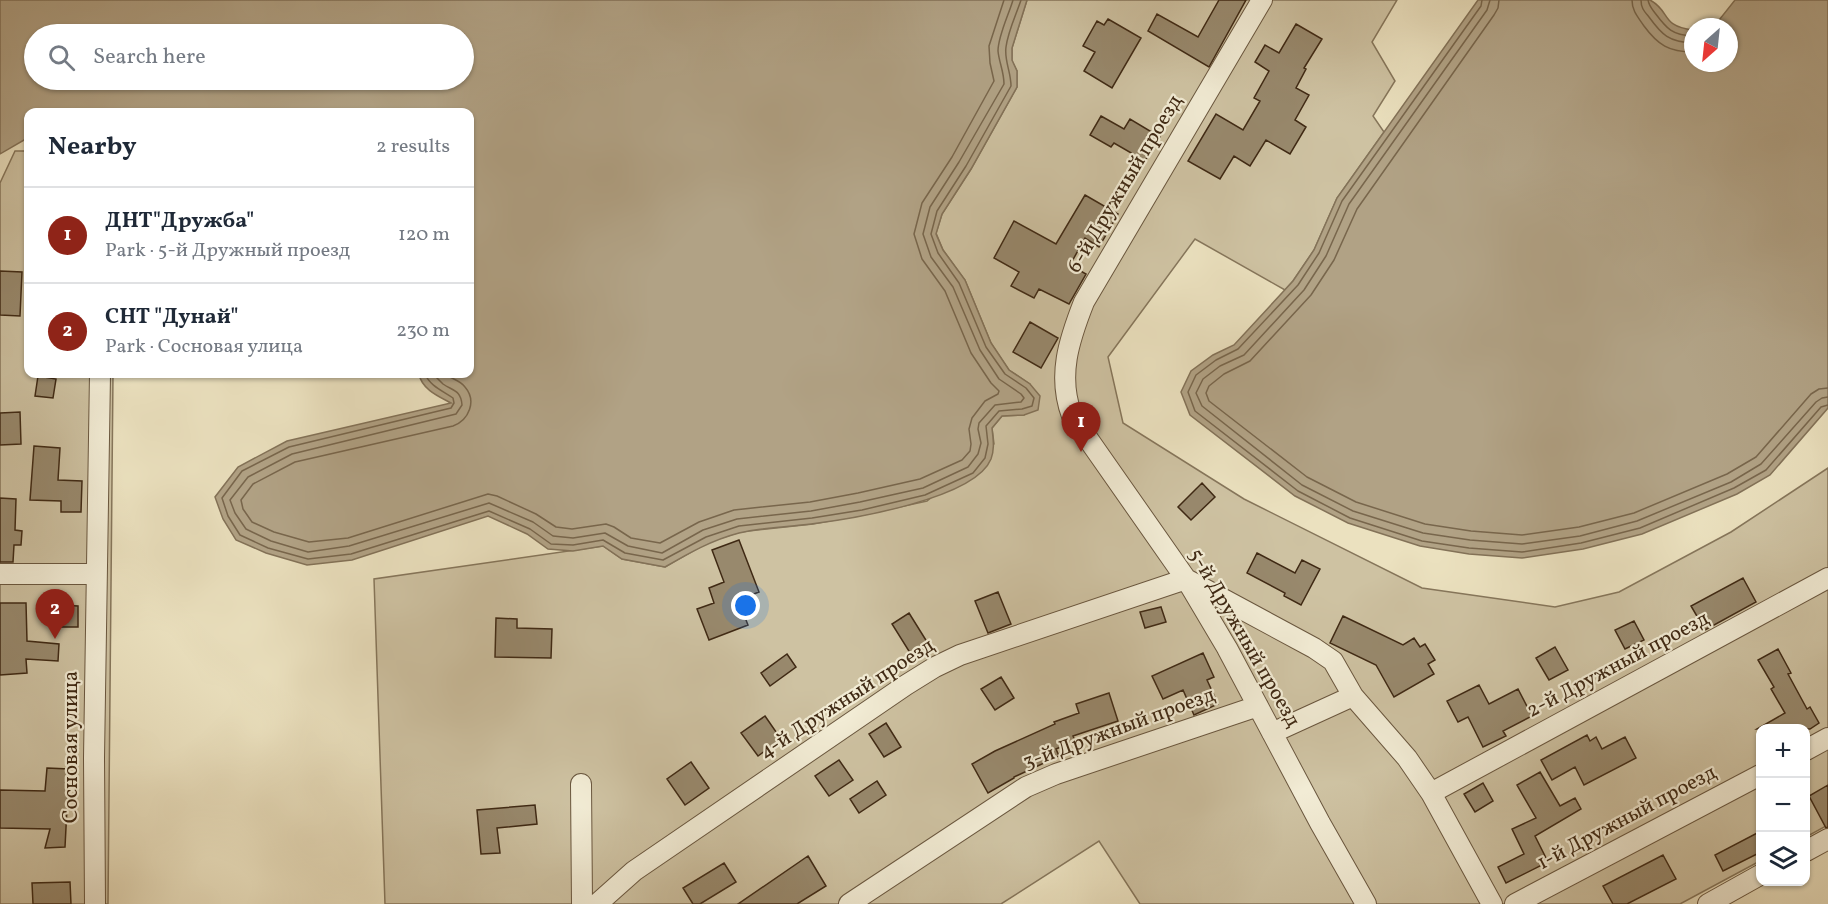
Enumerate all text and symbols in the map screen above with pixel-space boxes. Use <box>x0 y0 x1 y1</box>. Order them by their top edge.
north arrow <box>1684 18 1738 72</box>
search box <box>24 24 474 90</box>
icon: search <box>45 41 78 74</box>
text: Search here <box>93 42 206 73</box>
street label: 6-й Дружный проезд <box>1060 89 1190 279</box>
text: Nearby <box>48 129 137 165</box>
text: 2 results <box>376 133 450 161</box>
text: ДНТ"Дружба" <box>105 206 254 237</box>
text: 1 <box>63 221 72 249</box>
text: 120 m <box>398 221 450 249</box>
text: Park · 5-й Дружный проезд <box>105 237 350 265</box>
text: СНТ "Дунай" <box>105 302 239 333</box>
text: 2 <box>62 317 73 345</box>
text: 230 m <box>396 317 450 345</box>
text: Park · Сосновая улица <box>105 333 303 361</box>
pin: 1 <box>1062 402 1100 452</box>
street label: 5-й Дружный проезд <box>1181 543 1307 733</box>
pin: 2 <box>36 590 74 639</box>
your location <box>731 591 760 620</box>
street label: 2-й Дружный проезд <box>1522 604 1715 725</box>
street label: 4-й Дружный проезд <box>754 631 940 767</box>
street label: Сосновая улица <box>57 671 86 823</box>
street label: 3-й Дружный проезд <box>1019 681 1219 777</box>
map controls <box>1756 724 1810 886</box>
button: + <box>1756 724 1810 778</box>
street label: 1-й Дружный проезд <box>1532 758 1722 878</box>
button: − <box>1756 778 1810 832</box>
button: layers <box>1756 832 1810 886</box>

